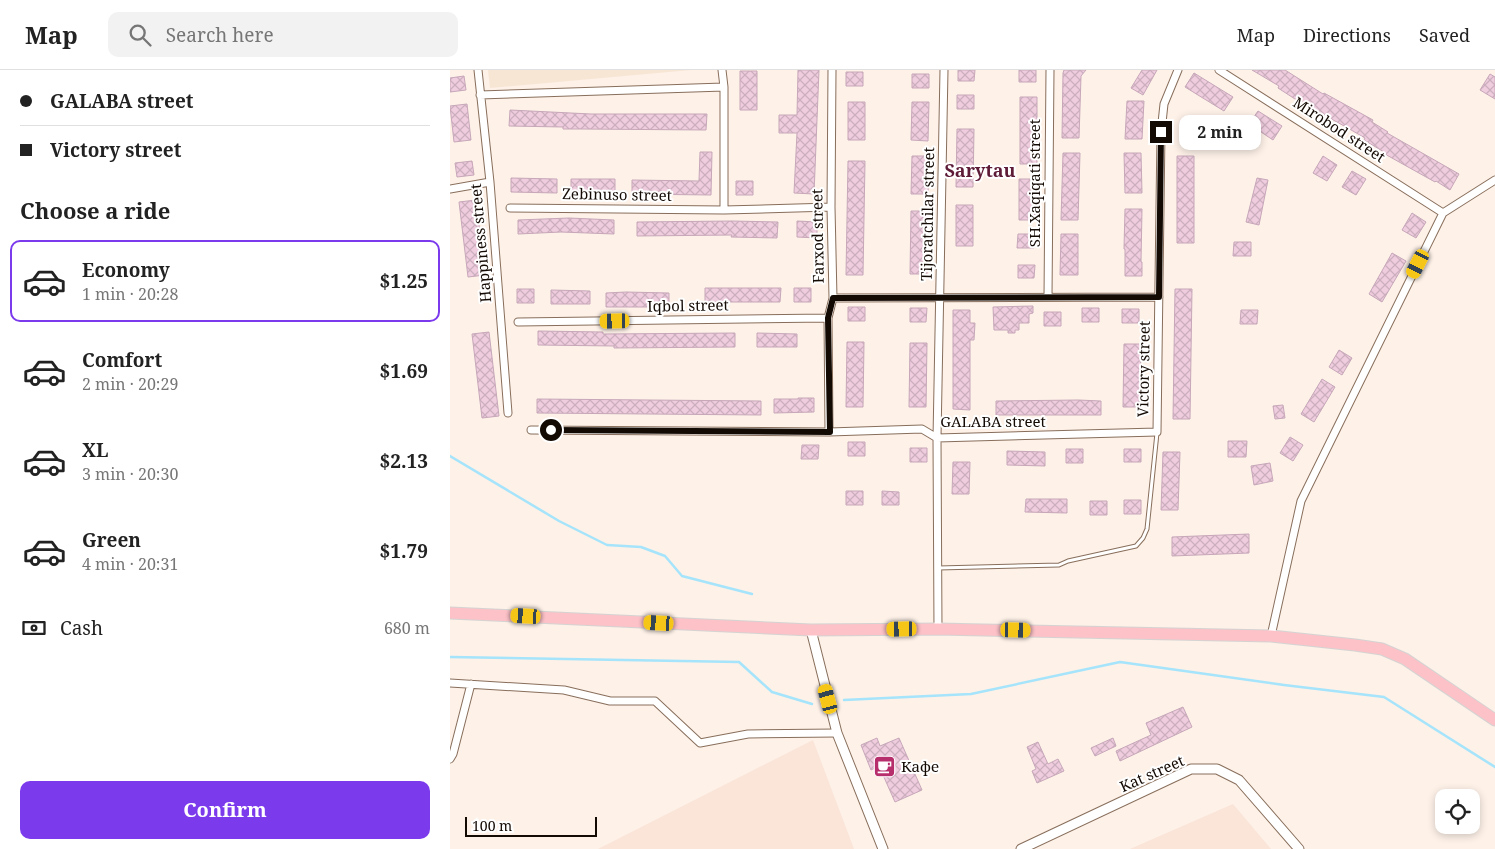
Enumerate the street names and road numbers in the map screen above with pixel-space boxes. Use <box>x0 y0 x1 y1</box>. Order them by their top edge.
street label: Mirobod street <box>1290 92 1389 166</box>
street label: SH.Xaqiqati street <box>1024 119 1044 247</box>
street label: Tijoratchilar street <box>916 147 938 281</box>
street label: Happiness street <box>465 183 495 303</box>
street label: Zebinuso street <box>562 183 672 205</box>
street label: Farxod street <box>806 189 828 284</box>
street label: Iqbol street <box>647 294 729 316</box>
street label: Victory street <box>1132 321 1154 417</box>
street label: GALABA street <box>940 411 1046 431</box>
street label: Kat street <box>1116 750 1187 796</box>

